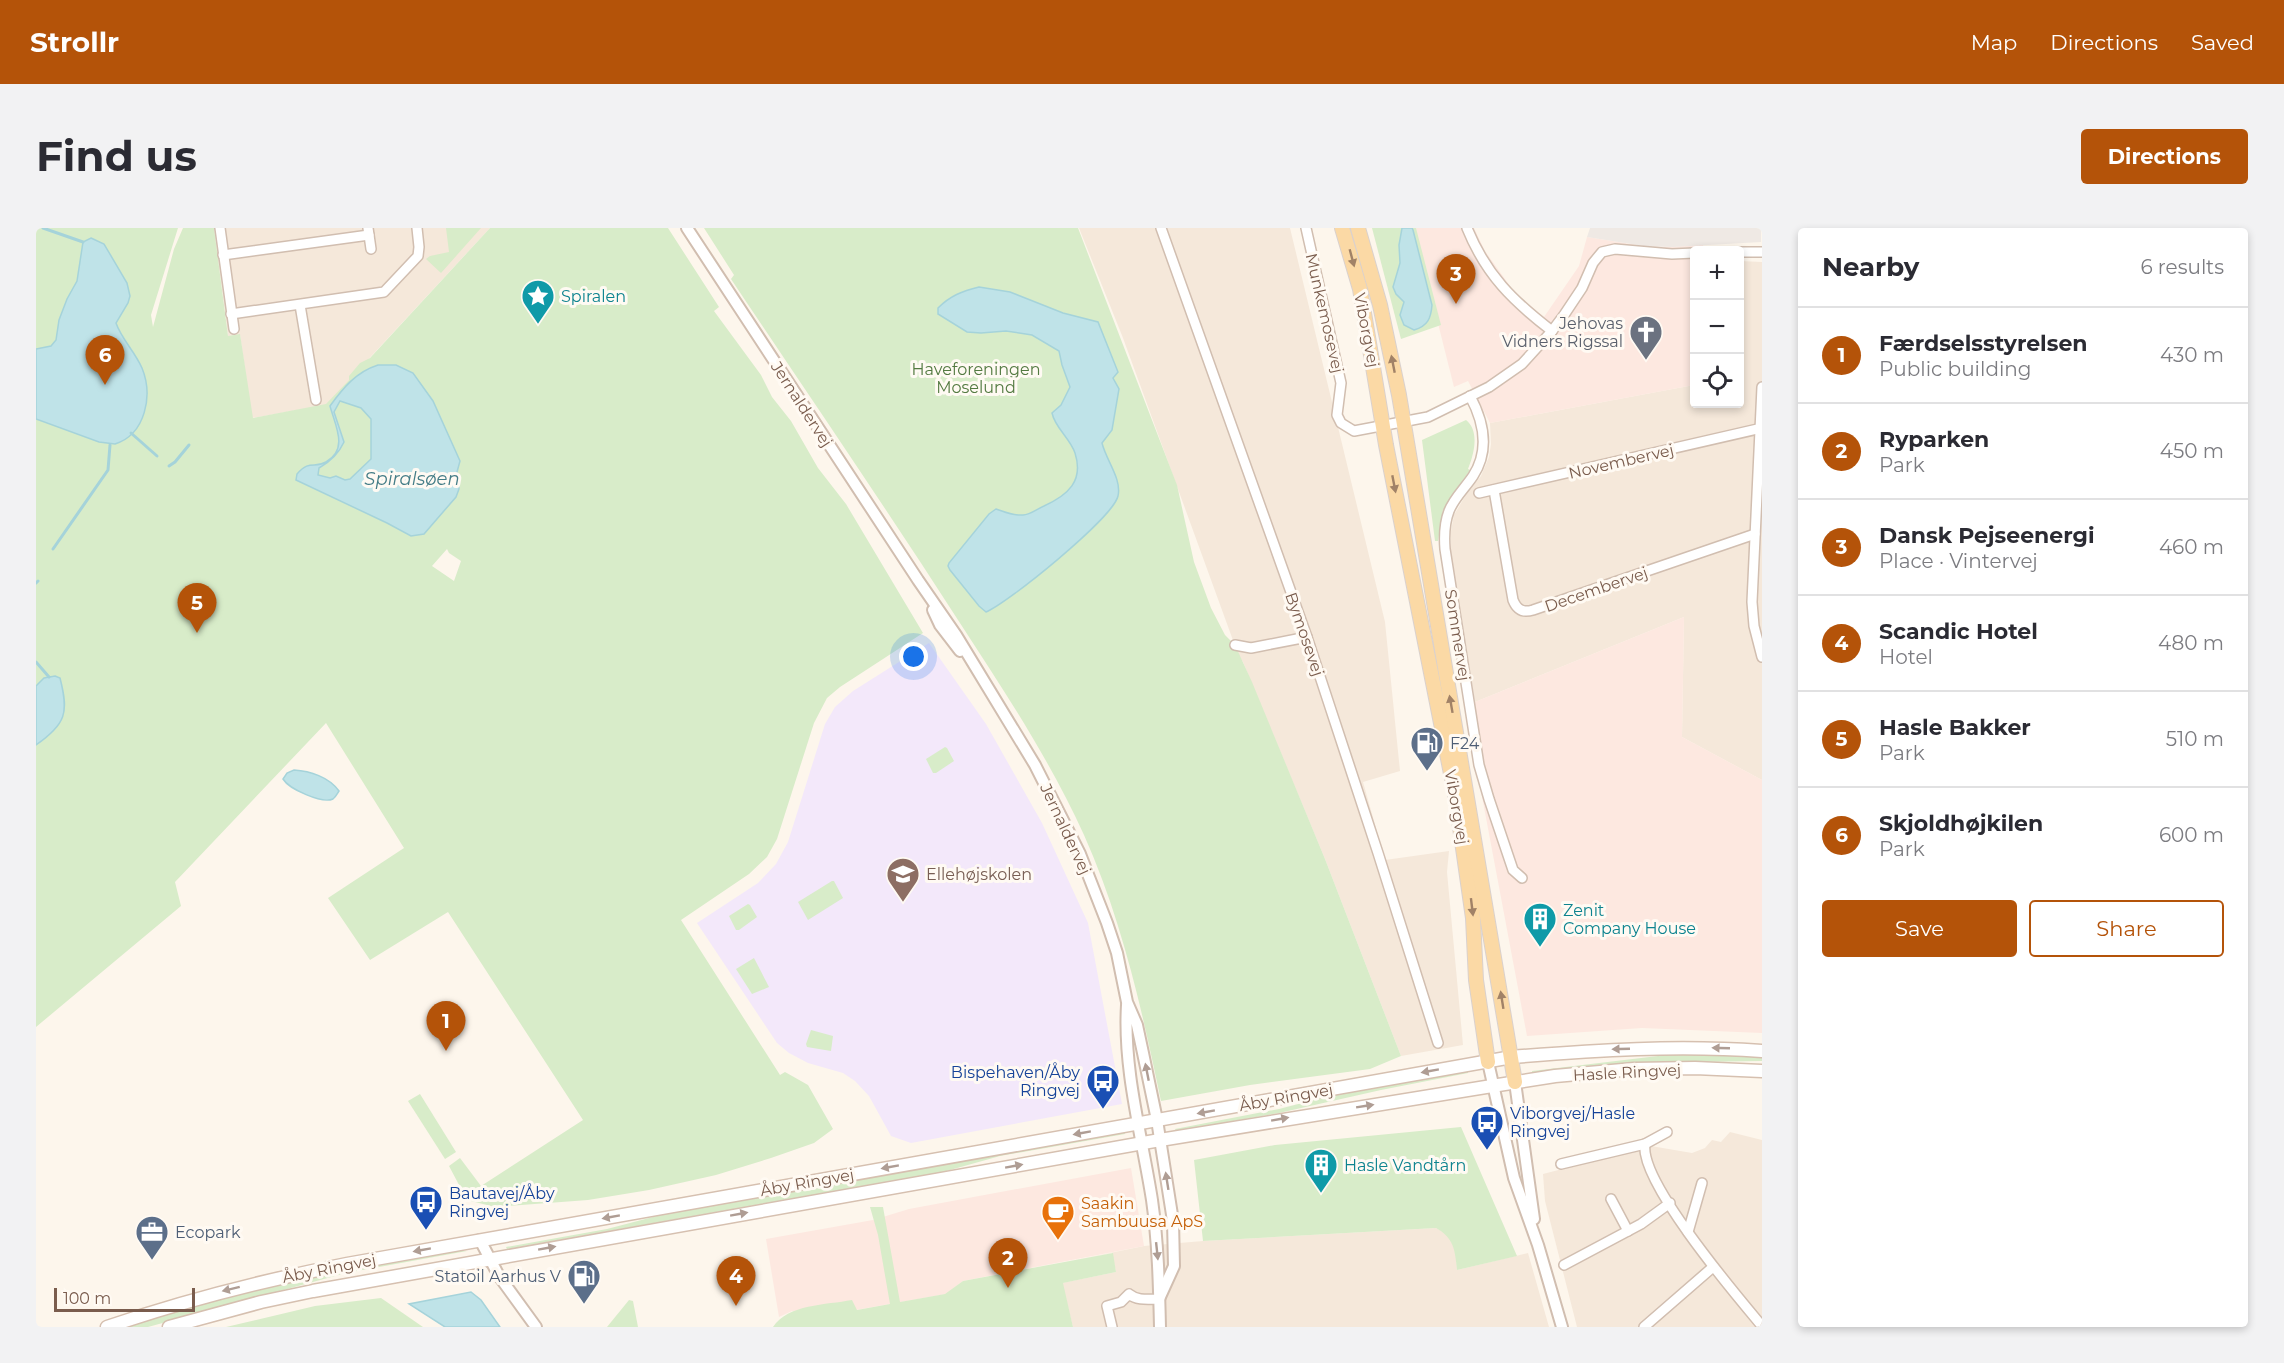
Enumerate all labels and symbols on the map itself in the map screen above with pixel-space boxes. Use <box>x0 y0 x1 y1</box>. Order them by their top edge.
one-way arrow <box>1347 249 1357 267</box>
street label: Munkemosevej <box>1301 251 1348 375</box>
pin: 3 <box>1436 254 1476 304</box>
place icon: Spiralen <box>520 278 556 325</box>
place label: Spiralen <box>561 287 626 306</box>
street label: Viborgvej <box>1350 291 1383 369</box>
place label: Jehovas Vidners Rigssal <box>1502 314 1623 351</box>
church icon: Jehovas Vidners Rigssal <box>1628 314 1664 361</box>
pin: 6 <box>86 336 124 385</box>
one-way arrow <box>1388 354 1397 373</box>
street label: Jernaldervej <box>766 357 836 451</box>
park label: Haveforeningen Moselund <box>912 360 1040 397</box>
street label: Novembervej <box>1567 440 1676 483</box>
water label: Spiralsøen <box>364 468 460 490</box>
one-way arrow <box>1390 474 1399 493</box>
street label: Decembervej <box>1542 563 1650 616</box>
pin: 5 <box>178 584 216 633</box>
street label: Sommervej <box>1441 588 1474 682</box>
street label: Bymosevej <box>1281 590 1328 679</box>
your location <box>899 642 928 671</box>
one-way arrow <box>1446 694 1455 713</box>
fuel station icon: F24 <box>1409 725 1445 772</box>
place label: F24 <box>1450 734 1480 753</box>
street label: Viborgvej <box>1441 768 1472 846</box>
street label: Jernaldervej <box>1036 780 1095 878</box>
school or university icon: Ellehøjskolen <box>885 856 921 903</box>
place label: Ellehøjskolen <box>926 865 1032 884</box>
one-way arrow <box>1467 898 1476 917</box>
building icon: Zenit Company House <box>1522 901 1558 948</box>
place label: Zenit Company House <box>1563 901 1696 938</box>
one-way arrow <box>1497 990 1506 1009</box>
pin: 1 <box>426 1002 466 1051</box>
one-way arrow <box>1612 1044 1631 1053</box>
one-way arrow <box>1711 1044 1730 1053</box>
street label: Hasle Ringvej <box>1572 1060 1682 1085</box>
place label: Bispehaven/Åby Ringvej <box>951 1062 1080 1100</box>
bus stop icon: Bispehaven/Åby Ringvej <box>1085 1063 1121 1110</box>
one-way arrow <box>1142 1063 1151 1082</box>
one-way arrow <box>1420 1067 1439 1076</box>
street label: Åby Ringvej <box>1238 1079 1334 1115</box>
one-way arrow <box>1355 1101 1374 1110</box>
bus stop icon: Viborgvej/Hasle Ringvej <box>1469 1104 1505 1151</box>
place label: Viborgvej/Hasle Ringvej <box>1510 1104 1635 1141</box>
one-way arrow <box>1196 1107 1215 1116</box>
one-way arrow <box>1271 1114 1290 1123</box>
one-way arrow <box>1072 1129 1091 1138</box>
building icon: Hasle Vandtårn <box>1303 1147 1339 1194</box>
place label: Hasle Vandtårn <box>1344 1156 1466 1175</box>
one-way arrow <box>1004 1161 1023 1170</box>
one-way arrow <box>880 1163 899 1172</box>
street label: Åby Ringvej <box>759 1164 855 1200</box>
one-way arrow <box>1163 1172 1172 1191</box>
place label: Bautavej/Åby Ringvej <box>449 1183 555 1221</box>
bus stop icon: Bautavej/Åby Ringvej <box>408 1184 444 1231</box>
cafe icon: Saakin Sambuusa ApS <box>1040 1194 1076 1241</box>
place label: Saakin Sambuusa ApS <box>1081 1194 1203 1231</box>
one-way arrow <box>730 1210 749 1219</box>
one-way arrow <box>601 1213 620 1222</box>
office icon: Ecopark <box>134 1214 170 1261</box>
place label: Ecopark <box>175 1223 241 1242</box>
pin: 2 <box>988 1238 1028 1288</box>
one-way arrow <box>1152 1242 1162 1261</box>
one-way arrow <box>538 1244 557 1253</box>
one-way arrow <box>412 1246 431 1255</box>
street label: Åby Ringvej <box>280 1249 378 1287</box>
pin: 4 <box>716 1256 756 1306</box>
fuel station icon: Statoil Aarhus V <box>566 1258 602 1305</box>
place label: Statoil Aarhus V <box>435 1267 562 1286</box>
scale bar <box>54 1285 195 1312</box>
one-way arrow <box>222 1285 240 1295</box>

